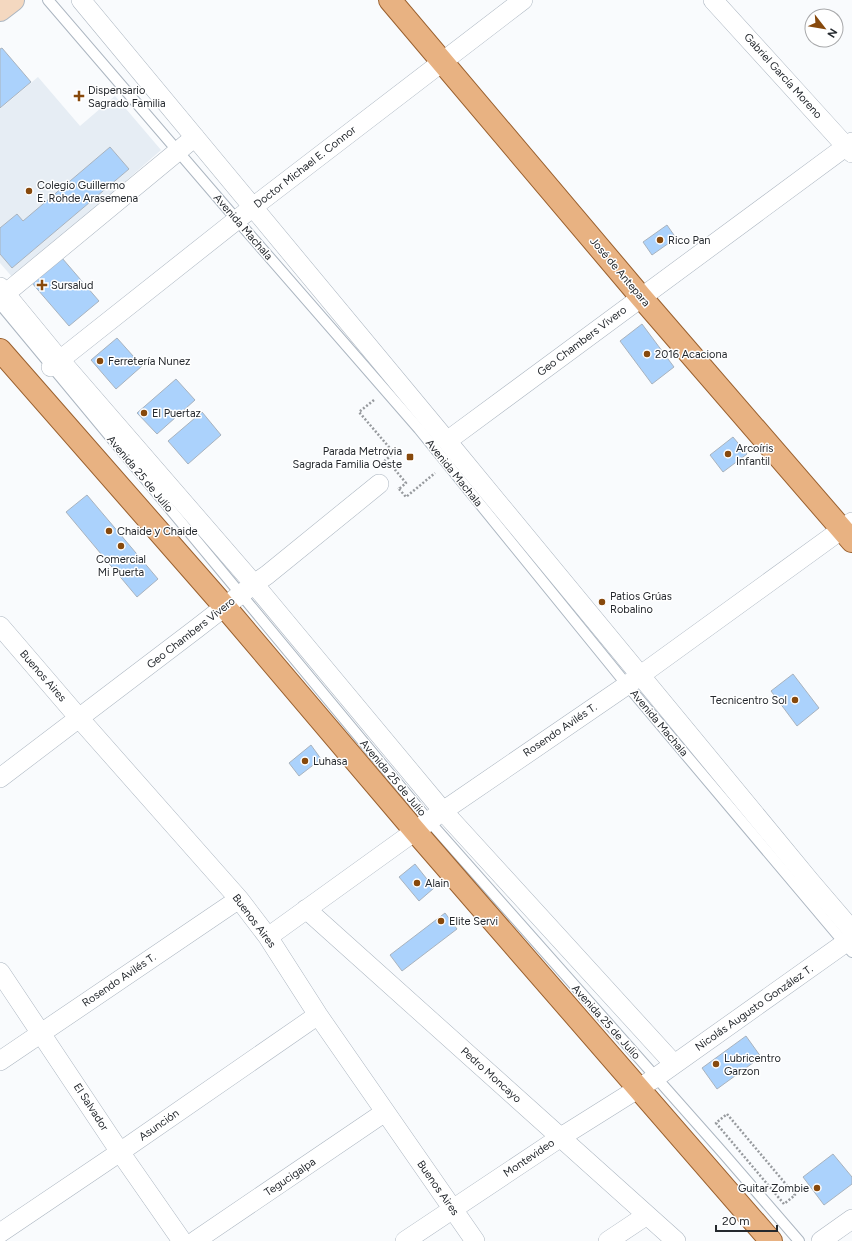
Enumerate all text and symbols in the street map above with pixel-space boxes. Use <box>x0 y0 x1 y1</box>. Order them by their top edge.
north arrow <box>804 8 844 48</box>
text: N <box>824 26 840 40</box>
street label: Gabriel García Moreno <box>741 31 825 121</box>
place label: Dispensario Sagrado Familia <box>88 84 166 110</box>
marker: Dispensario Sagrado Familia <box>73 90 85 102</box>
street label: Doctor Michael E. Connor <box>251 123 359 211</box>
place label: Colegio Guillermo E. Rohde Arasemena <box>37 179 138 205</box>
marker: Colegio Guillermo E. Rohde Arasemena <box>24 186 34 196</box>
street label: Avenida Machala <box>211 191 275 263</box>
place label: Rico Pan <box>668 234 711 247</box>
street label: José de Antepara <box>587 235 653 309</box>
marker: Rico Pan <box>655 235 665 245</box>
marker: Sursalud <box>36 279 48 291</box>
place label: Sursalud <box>51 279 93 292</box>
street label: Geo Chambers Vivero <box>535 303 629 379</box>
place label: 2016 Acaciona <box>655 348 727 361</box>
marker: 2016 Acaciona <box>642 349 652 359</box>
place label: Ferretería Nunez <box>108 355 190 368</box>
marker: Ferretería Nunez <box>95 356 105 366</box>
place label: El Puertaz <box>152 407 201 420</box>
marker: El Puertaz <box>139 408 149 418</box>
street label: Avenida 25 de Julio <box>104 433 176 515</box>
street label: Avenida Machala <box>423 437 485 509</box>
place label: Arcoíris Infantil <box>736 442 773 468</box>
place label: Parada Metrovia Sagrada Familia Oeste <box>293 445 402 471</box>
marker: Arcoíris Infantil <box>723 449 733 459</box>
marker: Parada Metrovia Sagrada Familia Oeste <box>405 452 415 462</box>
place label: Chaide y Chaide <box>117 525 198 538</box>
marker: Chaide y Chaide <box>104 526 114 536</box>
marker: Comercial Mi Puerta <box>116 541 126 551</box>
place label: Comercial Mi Puerta <box>96 553 146 579</box>
place label: Patios Grúas Robalino <box>610 590 672 616</box>
street label: Geo Chambers Vivero <box>144 595 238 671</box>
marker: Patios Grúas Robalino <box>597 597 607 607</box>
street label: Buenos Aires <box>17 648 69 704</box>
street label: Avenida Machala <box>627 687 691 759</box>
place label: Tecnicentro Sol <box>710 694 787 707</box>
marker: Tecnicentro Sol <box>790 695 800 705</box>
street label: Rosendo Avilés T. <box>521 700 599 760</box>
street label: Avenida 25 de Julio <box>357 737 429 819</box>
place label: Luhasa <box>313 755 347 768</box>
marker: Luhasa <box>300 756 310 766</box>
place label: Alain <box>425 877 449 890</box>
marker: Alain <box>412 878 422 888</box>
street label: Buenos Aires <box>230 892 278 950</box>
place label: Elite Servi <box>449 915 498 928</box>
marker: Elite Servi <box>436 916 446 926</box>
street label: Rosendo Avilés T. <box>80 950 158 1010</box>
street label: Nicolás Augusto González T. <box>693 962 815 1054</box>
street label: Avenida 25 de Julio <box>569 982 643 1062</box>
street label: Pedro Moncayo <box>458 1044 524 1106</box>
place label: Lubricentro Garzon <box>724 1052 781 1078</box>
marker: Lubricentro Garzon <box>711 1059 721 1069</box>
street label: El Salvador <box>71 1081 111 1133</box>
street label: Asunción <box>136 1107 182 1143</box>
street label: Montevideo <box>501 1136 557 1180</box>
street label: Tegucigalpa <box>262 1155 318 1199</box>
street label: Buenos Aires <box>414 1158 462 1218</box>
place label: Guitar Zombie <box>738 1182 809 1195</box>
marker: Guitar Zombie <box>812 1183 822 1193</box>
scale bar <box>716 1207 777 1233</box>
text: 20 m <box>722 1214 750 1228</box>

